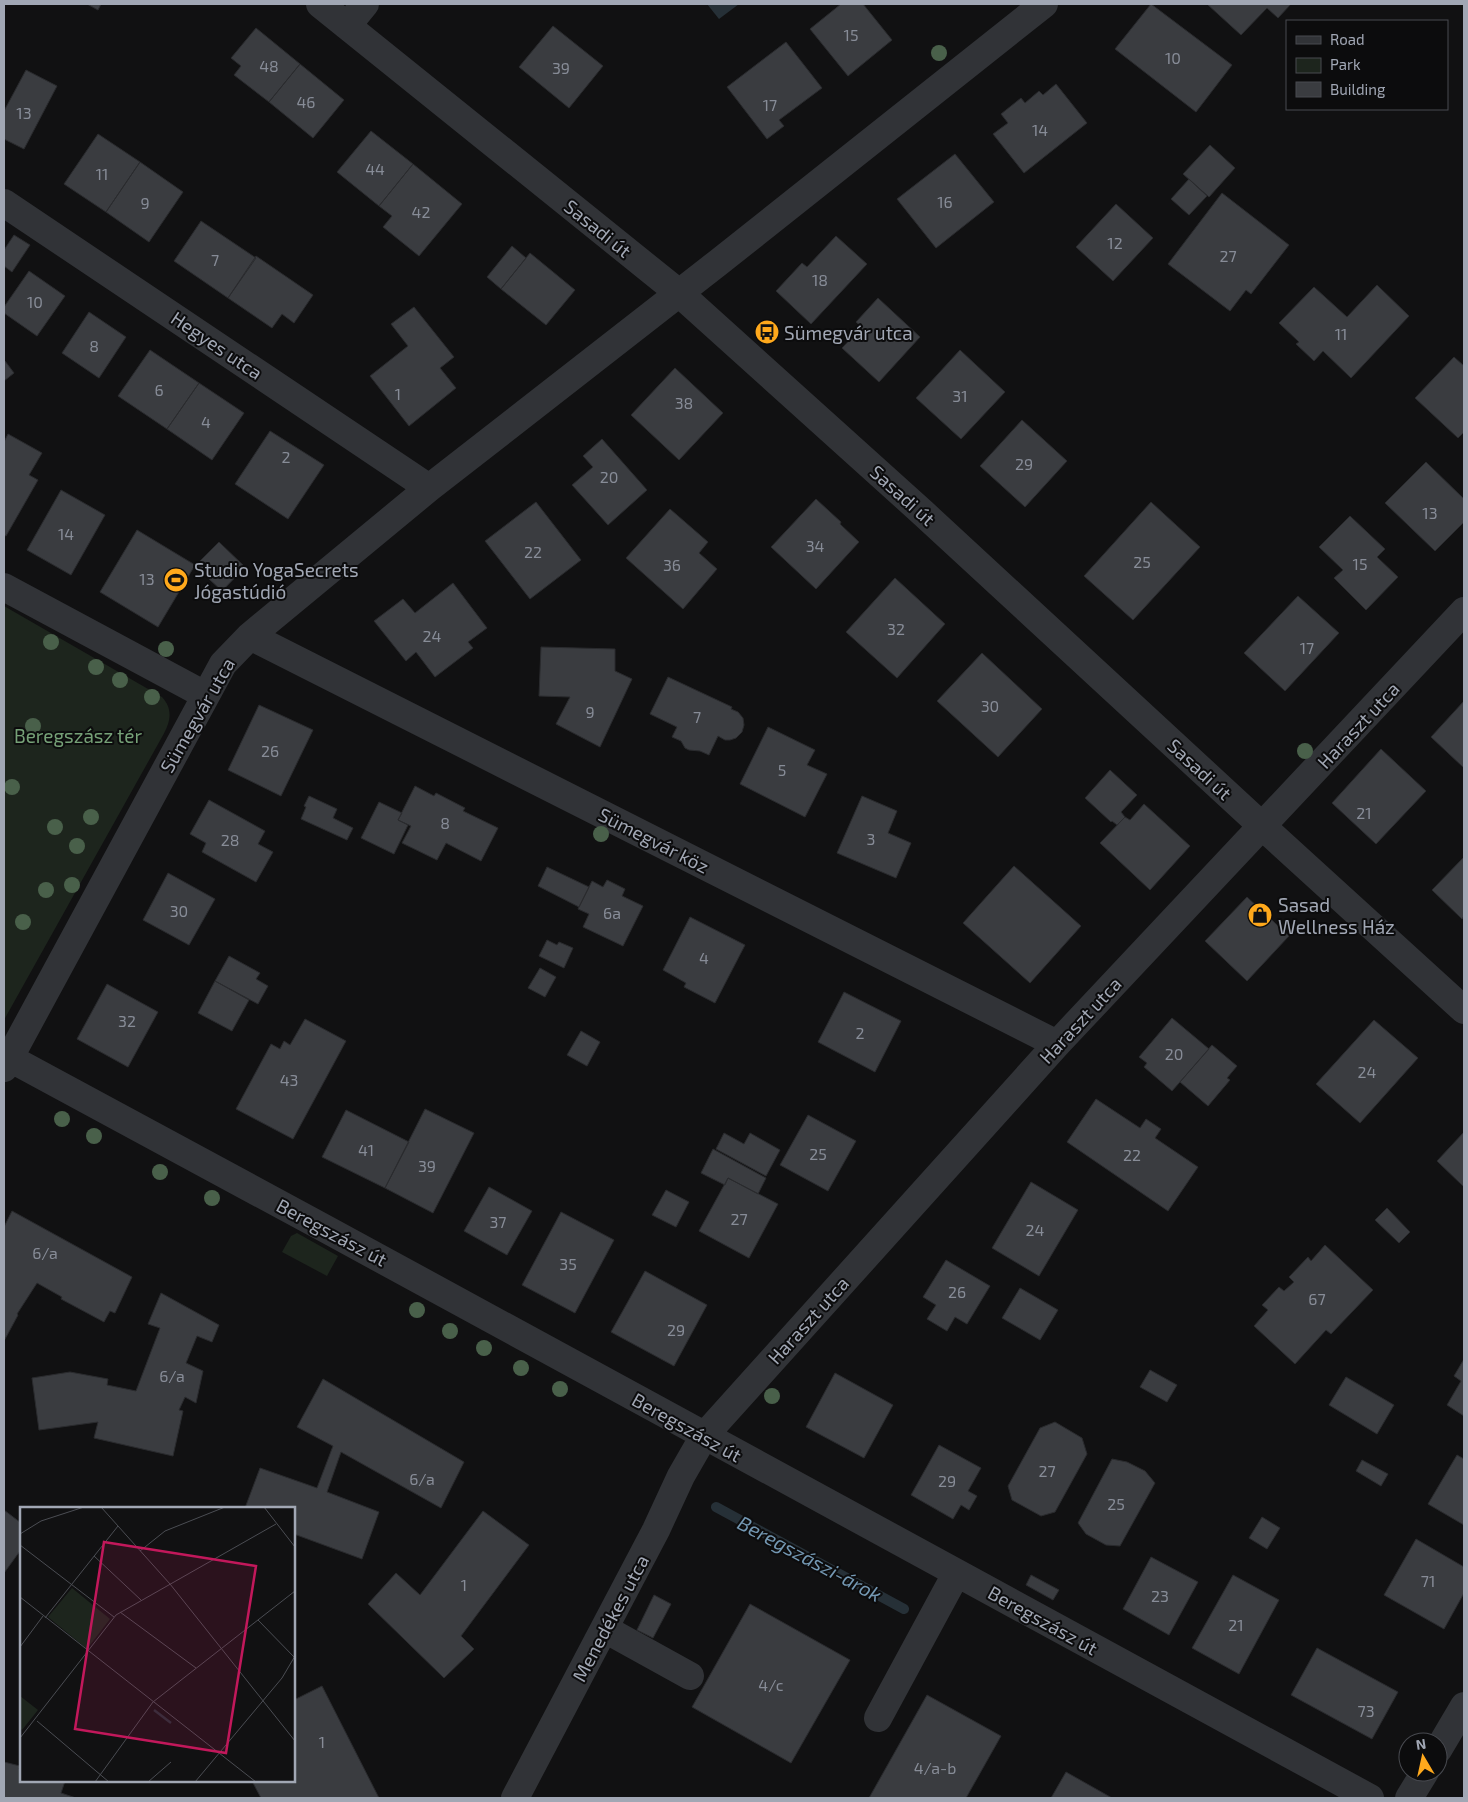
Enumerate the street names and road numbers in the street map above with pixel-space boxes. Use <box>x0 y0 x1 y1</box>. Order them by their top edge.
street label: Sasadi út <box>560 194 636 262</box>
street label: Hegyes utca <box>167 306 267 384</box>
street label: Sasadi út <box>866 460 940 530</box>
street label: Sümegvár utca <box>155 654 239 776</box>
street label: Haraszt utca <box>1312 677 1404 773</box>
street label: Sasadi út <box>1163 734 1237 804</box>
street label: Sümegvár köz <box>595 802 713 878</box>
street label: Haraszt utca <box>1034 972 1126 1068</box>
street label: Beregszász út <box>273 1193 391 1271</box>
street label: Haraszt utca <box>763 1272 853 1368</box>
street label: Beregszász út <box>628 1387 746 1467</box>
street label: Menedékes utca <box>567 1551 653 1685</box>
street label: Beregszász út <box>984 1580 1102 1660</box>

